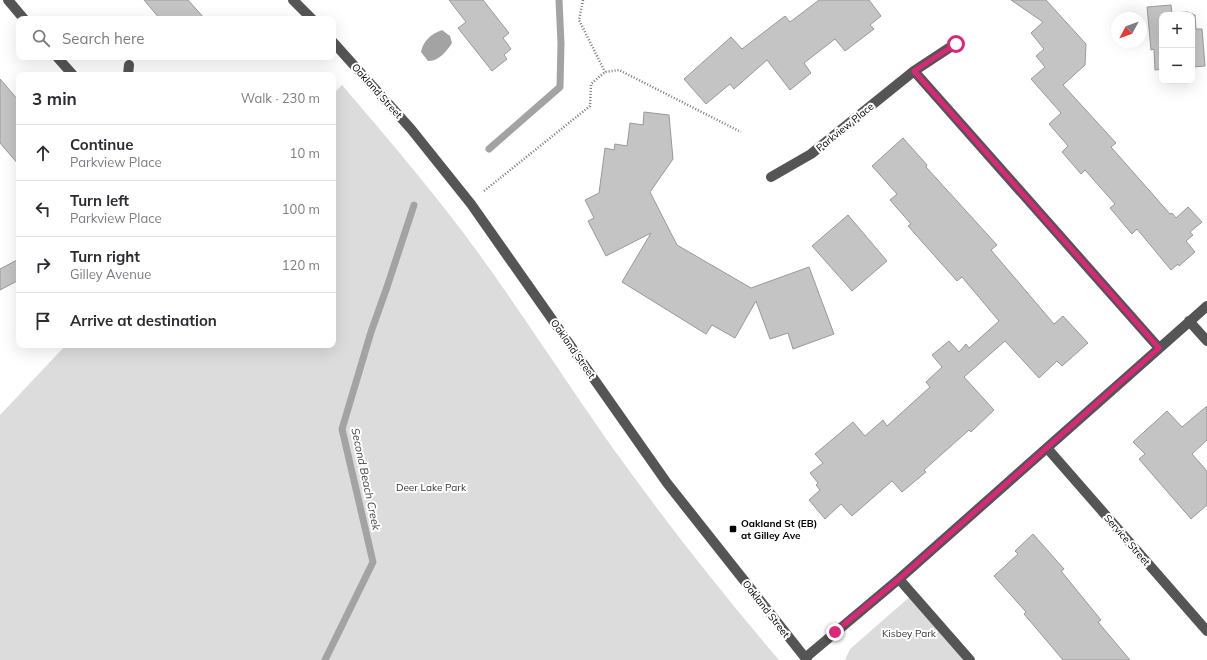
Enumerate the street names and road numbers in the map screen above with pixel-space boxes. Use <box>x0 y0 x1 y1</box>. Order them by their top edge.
street label: Oakland Street <box>349 61 405 121</box>
street label: Parkview Place <box>814 100 876 154</box>
street label: Oakland Street <box>548 317 599 382</box>
street label: Service Street <box>1101 512 1153 569</box>
street label: Oakland Street <box>740 578 793 641</box>

